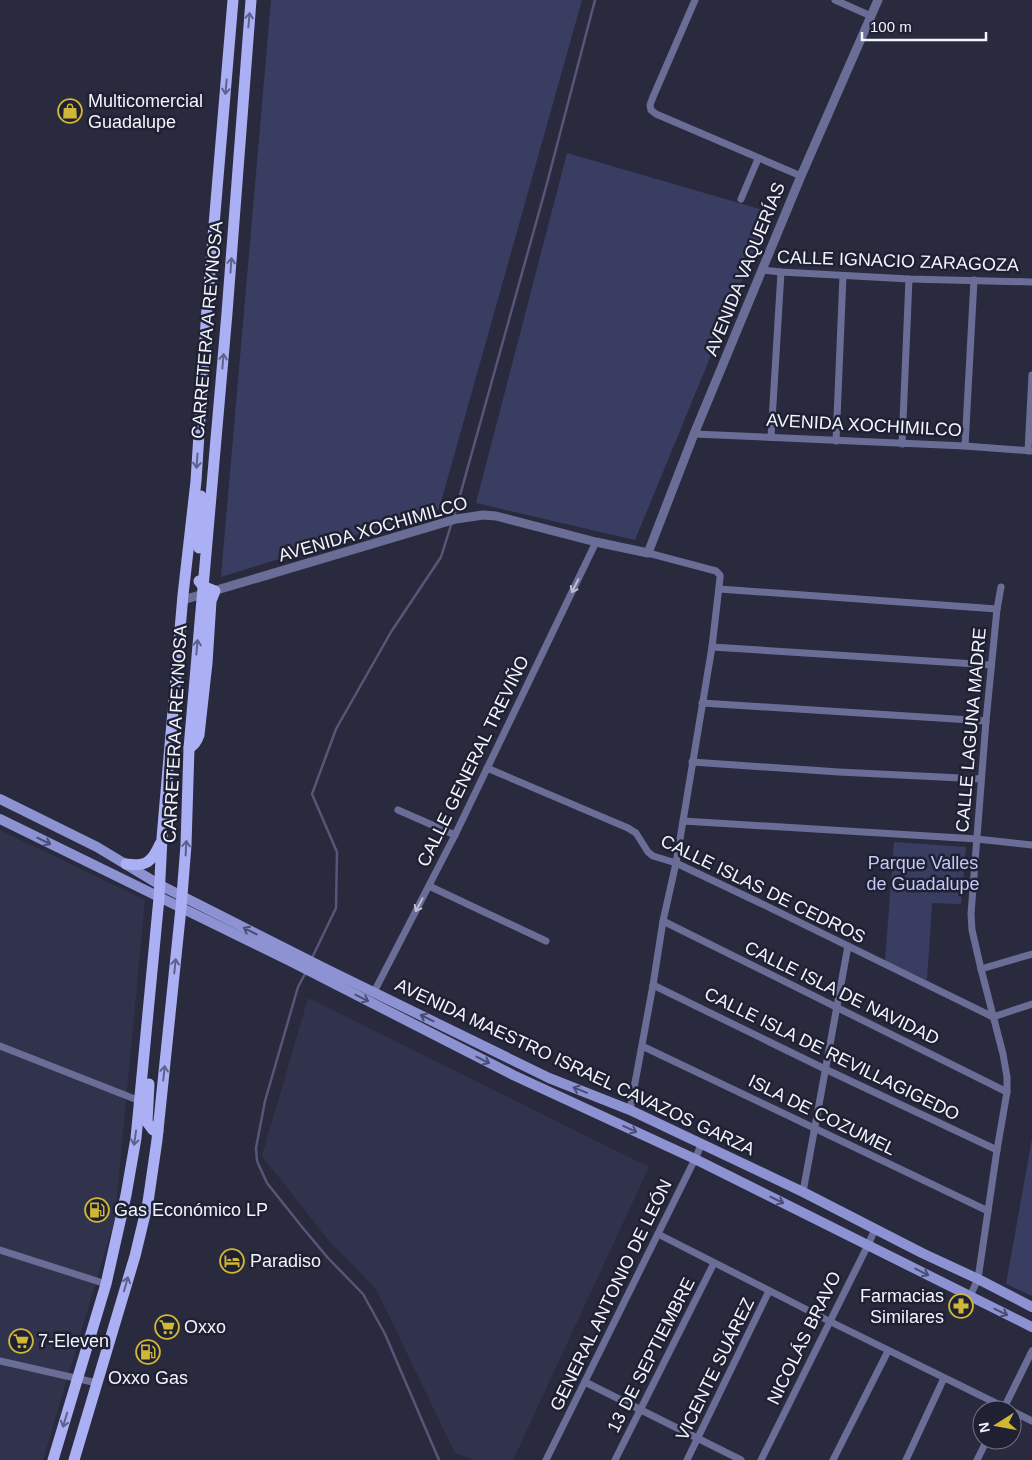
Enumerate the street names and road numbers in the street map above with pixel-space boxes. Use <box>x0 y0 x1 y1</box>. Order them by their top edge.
street label: AVENIDA VAQUERÍAS <box>701 179 789 359</box>
street label: CARRETERA A REYNOSA <box>188 221 226 439</box>
street label: CALLE IGNACIO ZARAGOZA <box>777 247 1019 275</box>
street label: AVENIDA XOCHIMILCO <box>766 410 962 440</box>
street label: AVENIDA XOCHIMILCO <box>276 492 470 566</box>
street label: CARRETERA A REYNOSA <box>159 625 191 843</box>
street label: CALLE LAGUNA MADRE <box>952 627 990 833</box>
street label: CALLE GENERAL TREVIÑO <box>412 652 533 870</box>
street label: CALLE ISLAS DE CEDROS <box>657 831 869 947</box>
street label: CALLE ISLA DE NAVIDAD <box>742 937 942 1049</box>
street label: AVENIDA MAESTRO ISRAEL CAVAZOS GARZA <box>392 975 758 1159</box>
street label: CALLE ISLA DE REVILLAGIGEDO <box>701 983 963 1125</box>
street label: ISLA DE COZUMEL <box>745 1071 899 1159</box>
street label: GENERAL ANTONIO DE LEÓN <box>545 1176 676 1414</box>
street label: NICOLÁS BRAVO <box>763 1268 845 1408</box>
street label: 13 DE SEPTIEMBRE <box>603 1274 699 1436</box>
street label: VICENTE SUÁREZ <box>672 1294 758 1444</box>

